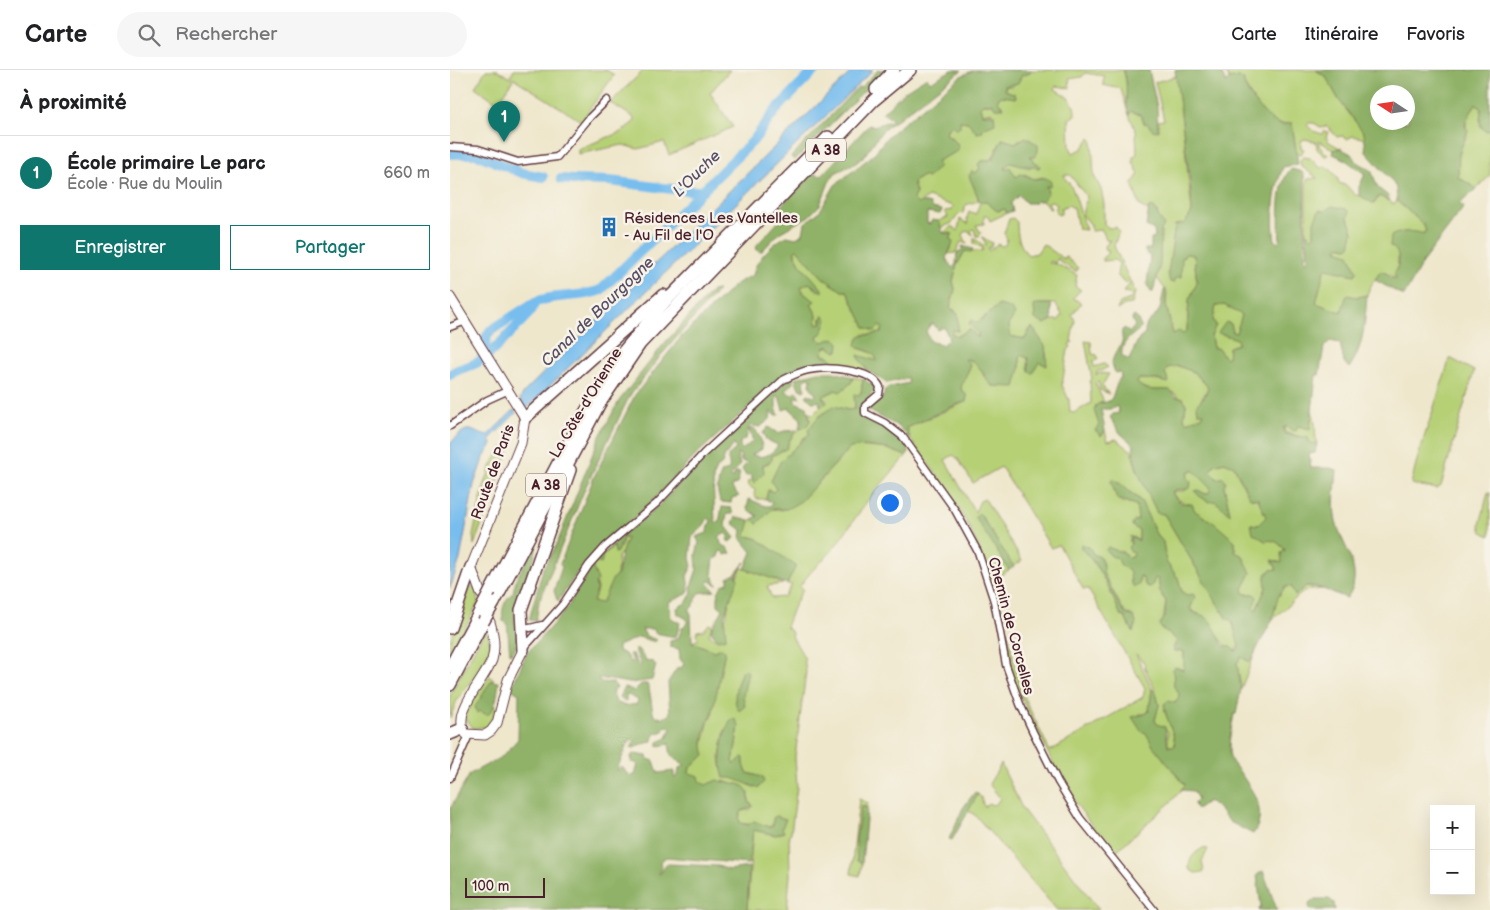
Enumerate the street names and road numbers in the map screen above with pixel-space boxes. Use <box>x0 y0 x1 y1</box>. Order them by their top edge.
road number: A 38 <box>806 138 846 162</box>
street label: La Côte-d'Orienne <box>546 344 626 462</box>
street label: Route de Paris <box>467 421 519 522</box>
road number: A 38 <box>526 474 566 496</box>
street label: Chemin de Corcelles <box>983 555 1039 698</box>

